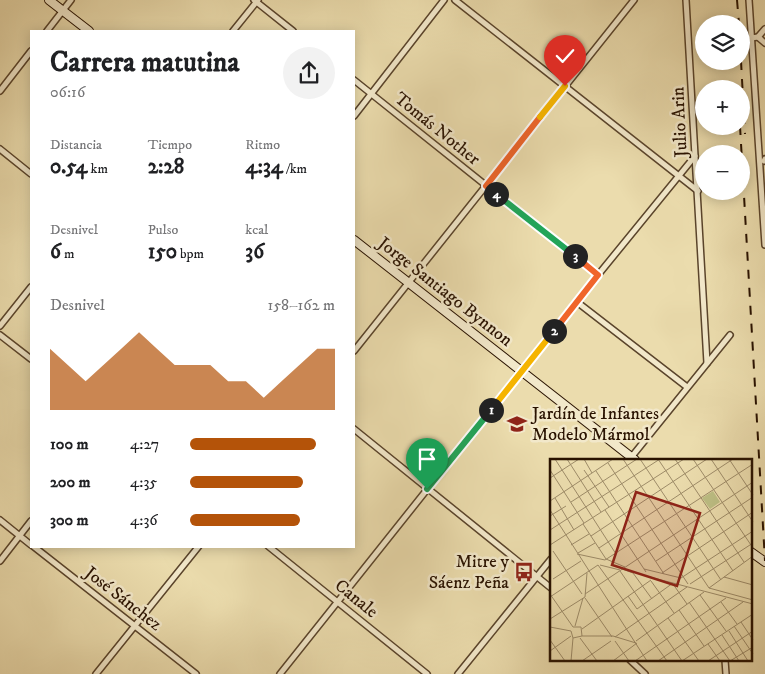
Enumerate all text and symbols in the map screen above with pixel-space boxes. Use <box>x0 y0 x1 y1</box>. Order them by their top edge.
map controls <box>695 15 750 200</box>
button: layers <box>695 15 750 70</box>
pin <box>544 35 586 86</box>
icon: check <box>551 42 579 70</box>
text: Carrera matutina <box>50 45 239 80</box>
button: share <box>283 47 335 99</box>
button: + <box>695 80 750 135</box>
text: 06:16 <box>50 82 85 102</box>
street label: Julio Arin <box>667 86 693 160</box>
street label: Tomás Nother <box>390 88 485 170</box>
text: Distancia <box>50 136 102 154</box>
text: Tiempo <box>148 136 192 154</box>
text: Ritmo <box>245 136 280 154</box>
button: − <box>695 145 750 200</box>
text: 0.54 <box>50 154 87 180</box>
text: 2:28 <box>148 154 184 180</box>
text: 4:34 <box>245 154 283 180</box>
text: km <box>87 160 108 178</box>
text: /km <box>283 160 307 178</box>
pin: 4 <box>484 182 508 206</box>
text: 4 <box>492 185 501 203</box>
text: Desnivel <box>50 221 98 239</box>
text: Pulso <box>148 221 178 239</box>
text: kcal <box>245 221 268 239</box>
street label: Jorge Santiago Bynnon <box>372 231 517 352</box>
text: 6 <box>50 239 61 265</box>
text: 150 <box>148 239 177 265</box>
text: 36 <box>245 239 264 265</box>
pin: 3 <box>562 244 588 268</box>
text: m <box>61 245 74 263</box>
text: bpm <box>177 245 204 263</box>
text: 3 <box>573 247 578 265</box>
text: Desnivel <box>50 295 105 315</box>
text: 158–162 m <box>267 295 335 315</box>
pin: 2 <box>542 318 566 344</box>
text: 2 <box>551 322 558 340</box>
pin: 1 <box>478 398 504 422</box>
text: 1 <box>489 401 494 419</box>
place label: Jardín de Infantes Modelo Mármol <box>530 403 659 446</box>
school or university icon: Jardín de Infantes Modelo Mármol <box>506 413 528 435</box>
text: 100 m <box>50 434 89 454</box>
text: 4:27 <box>130 434 159 454</box>
pin <box>406 438 448 489</box>
icon: arrive <box>413 445 441 473</box>
inset map <box>550 459 752 662</box>
text: 200 m <box>50 472 91 492</box>
text: 4:35 <box>130 472 157 492</box>
text: 300 m <box>50 510 89 530</box>
text: 4:36 <box>130 510 158 530</box>
place label: Mitre y Sáenz Peña <box>429 551 509 594</box>
street label: José Sánchez <box>79 561 166 636</box>
bus stop icon: Mitre y Sáenz Peña <box>513 561 535 583</box>
street label: Canale <box>330 575 382 623</box>

